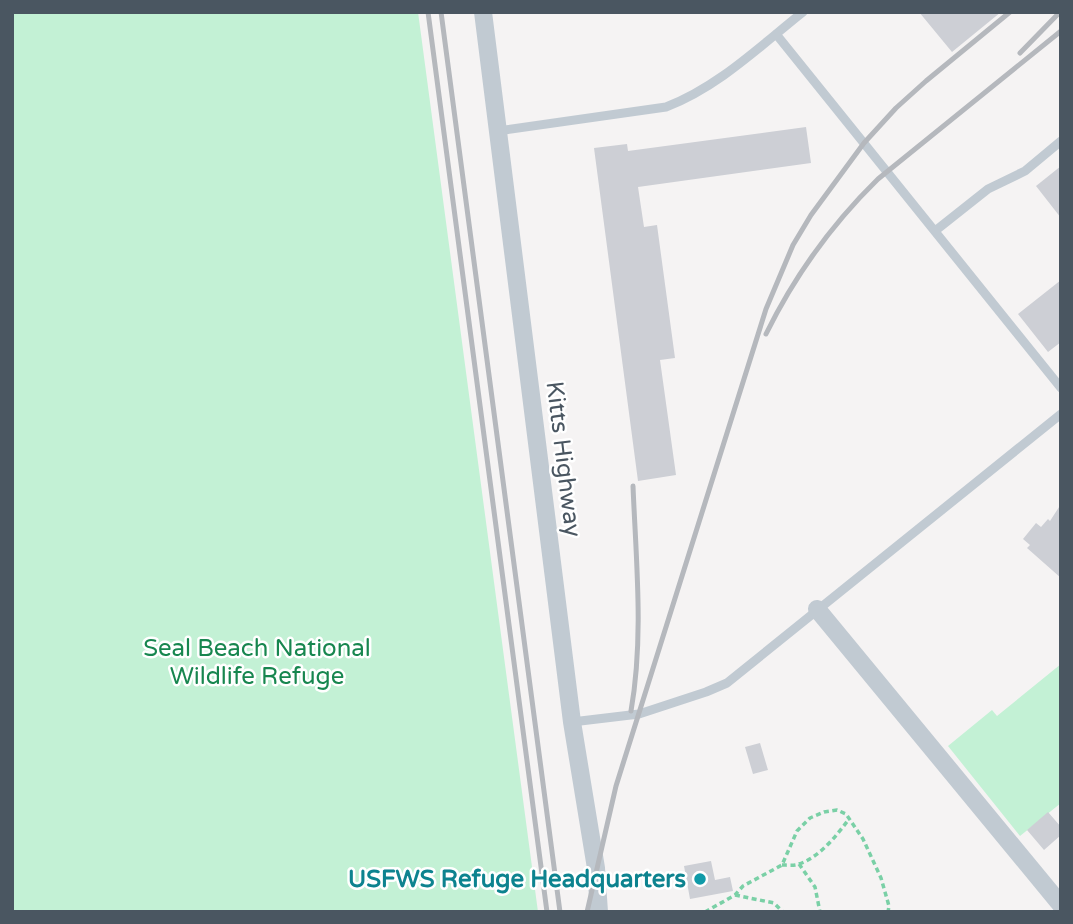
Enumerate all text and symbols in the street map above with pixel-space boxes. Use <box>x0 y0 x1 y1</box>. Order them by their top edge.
street label: Kitts Highway <box>540 380 587 539</box>
park label: Seal Beach National Wildlife Refuge <box>143 634 371 691</box>
place label: USFWS Refuge Headquarters <box>348 865 686 894</box>
marker: USFWS Refuge Headquarters <box>692 871 708 887</box>

